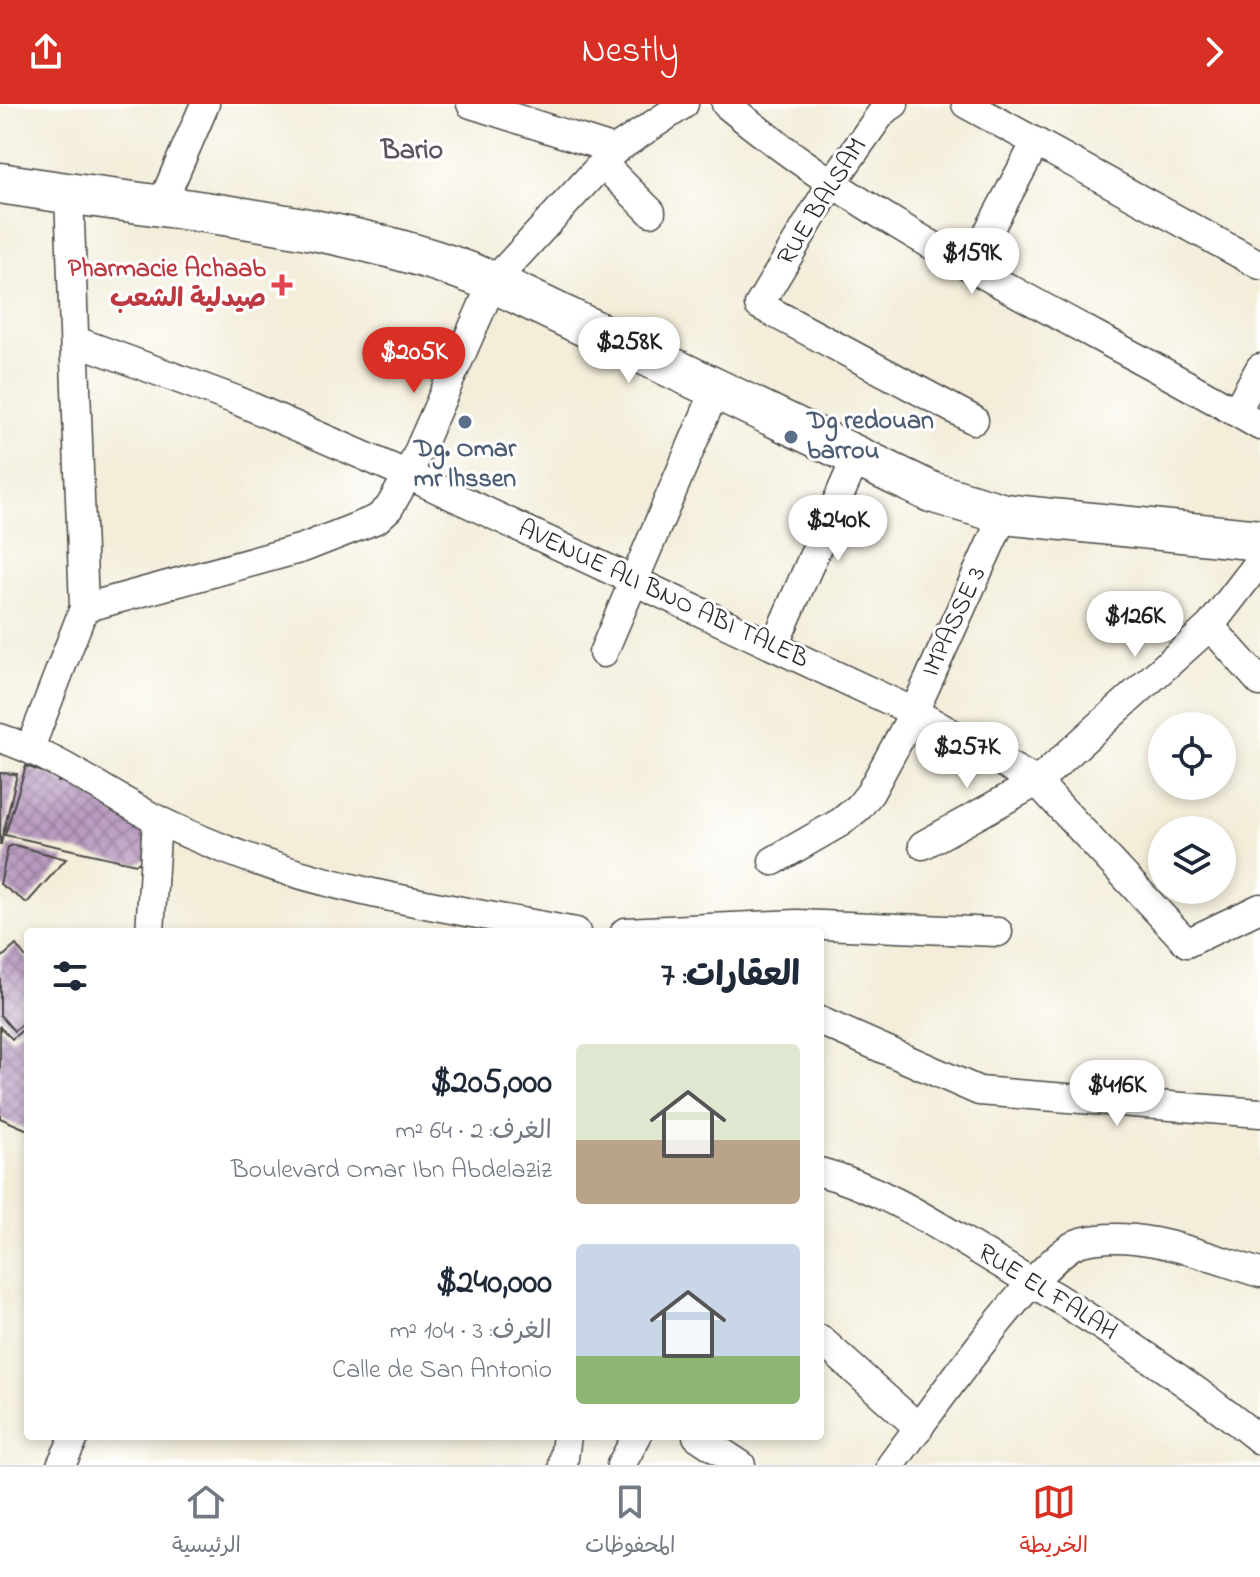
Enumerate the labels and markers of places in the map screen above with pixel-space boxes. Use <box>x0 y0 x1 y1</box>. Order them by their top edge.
pin: $159K <box>916 228 1028 296</box>
place label: Pharmacie Achaab صيدلية الشعب <box>68 251 266 319</box>
marker: Pharmacie Achaab صيدلية الشعب <box>273 276 291 294</box>
pin: $258K <box>573 317 685 385</box>
pin: $205K <box>358 327 470 395</box>
place label: Dg redouan barrou <box>806 403 934 471</box>
marker: Dg. Omar mr lhssen <box>456 413 474 431</box>
marker: Dg redouan barrou <box>782 428 800 446</box>
place label: Dg. Omar mr lhssen <box>413 431 517 499</box>
pin: $240K <box>782 495 894 563</box>
pin: $126K <box>1079 591 1191 659</box>
pin: $257K <box>911 722 1023 790</box>
pin: $416K <box>1061 1060 1173 1128</box>

